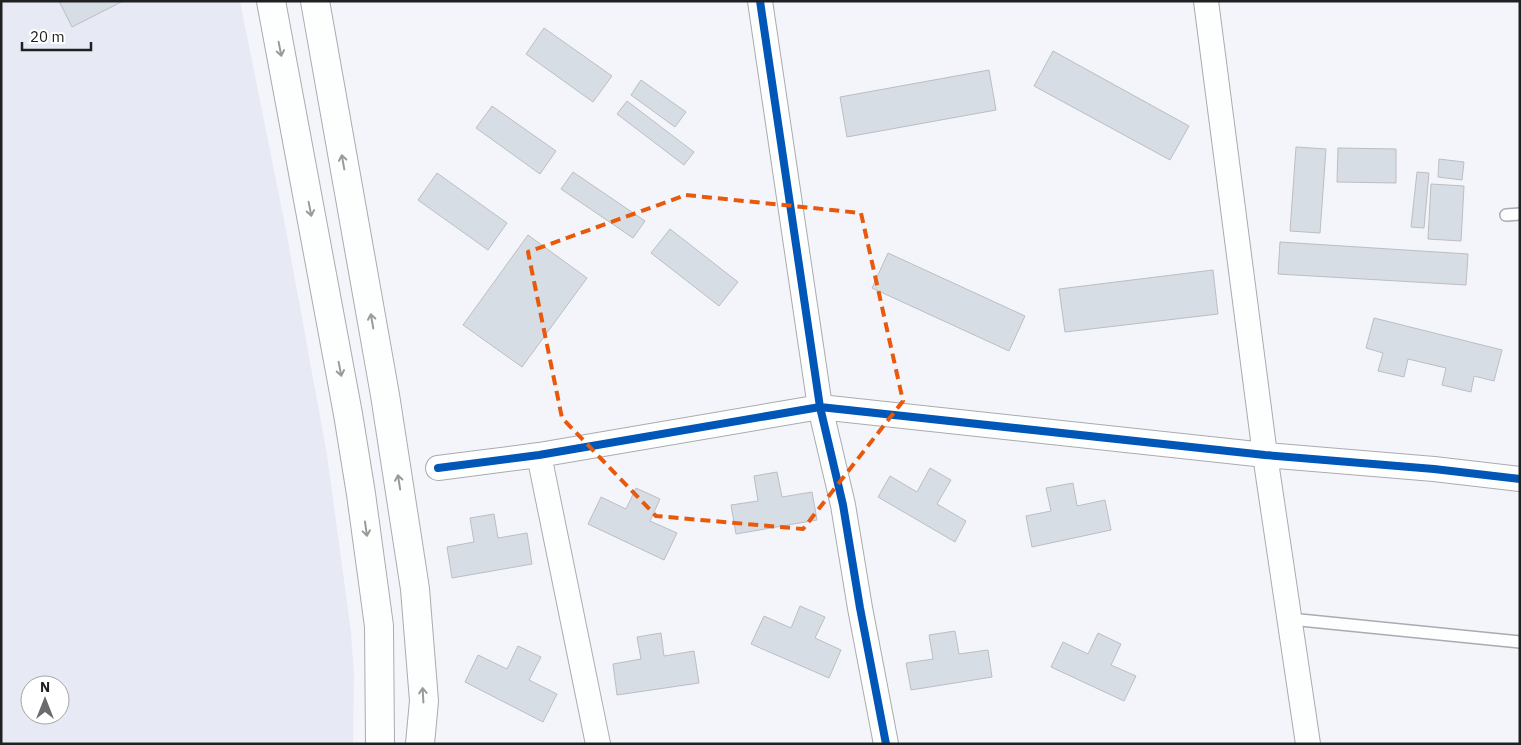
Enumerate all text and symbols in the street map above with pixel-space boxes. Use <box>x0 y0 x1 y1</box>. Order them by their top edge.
scale bar <box>22 20 91 52</box>
text: 20 m <box>30 27 65 46</box>
one-way arrow <box>275 41 285 57</box>
one-way arrow <box>338 154 348 170</box>
one-way arrow <box>305 200 315 216</box>
one-way arrow <box>367 314 377 330</box>
one-way arrow <box>335 360 345 376</box>
one-way arrow <box>394 474 404 490</box>
one-way arrow <box>361 521 371 537</box>
north arrow <box>20 675 70 725</box>
text: N <box>40 678 50 696</box>
one-way arrow <box>419 687 428 703</box>

